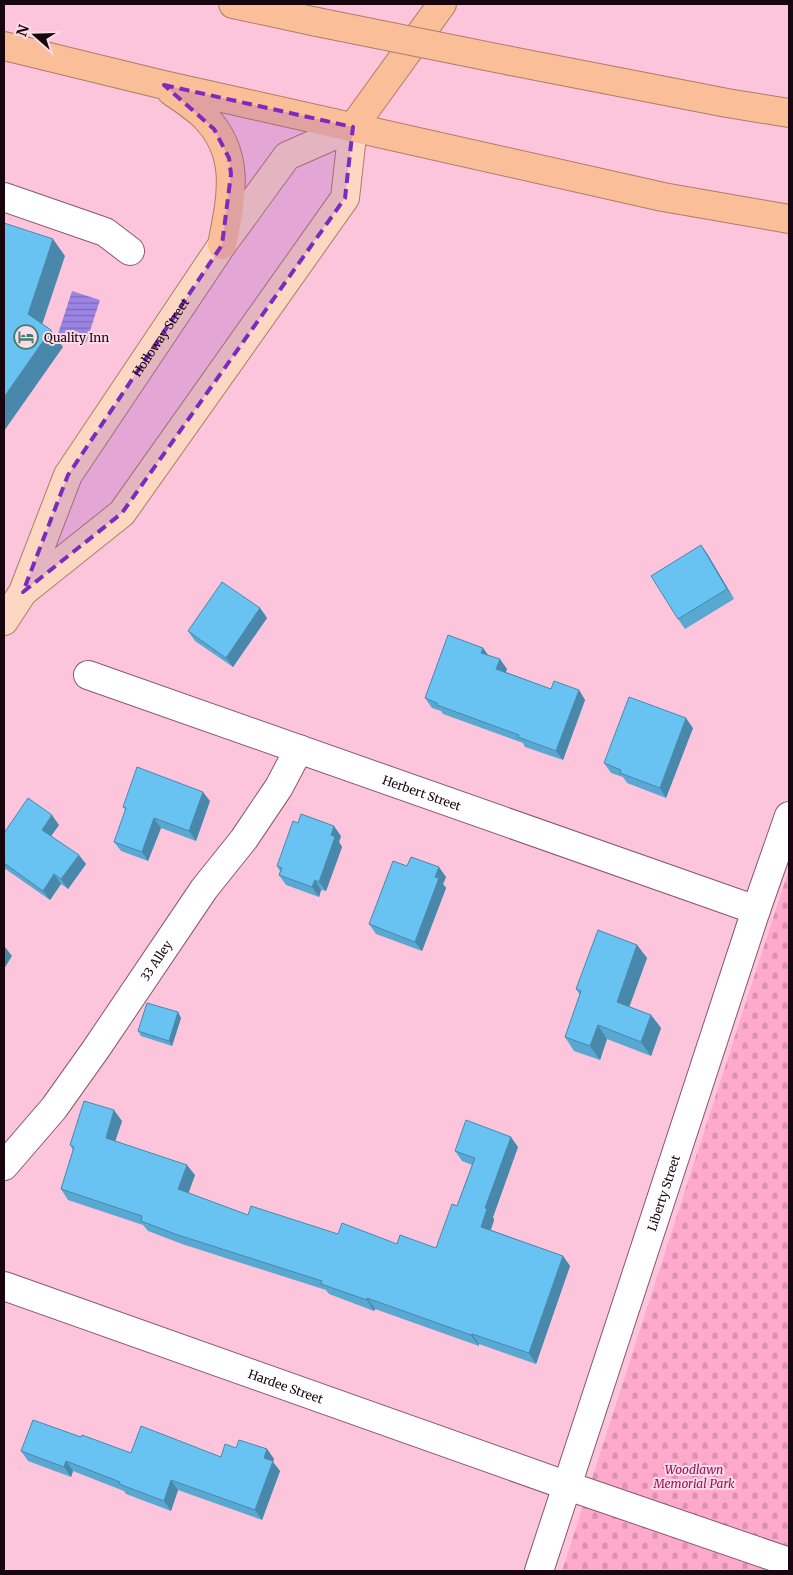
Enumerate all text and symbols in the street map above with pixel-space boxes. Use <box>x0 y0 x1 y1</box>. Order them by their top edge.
north arrow <box>10 10 60 60</box>
text: N <box>12 22 33 39</box>
street label: Holloway Street <box>129 295 192 379</box>
hotel icon: Quality Inn <box>13 324 39 350</box>
place label: Quality Inn <box>44 330 109 345</box>
street label: Herbert Street <box>381 772 463 813</box>
street label: 33 Alley <box>137 937 175 983</box>
street label: Liberty Street <box>644 1153 683 1233</box>
street label: Hardee Street <box>246 1366 326 1406</box>
park label: Woodlawn Memorial Park <box>652 1462 735 1491</box>

